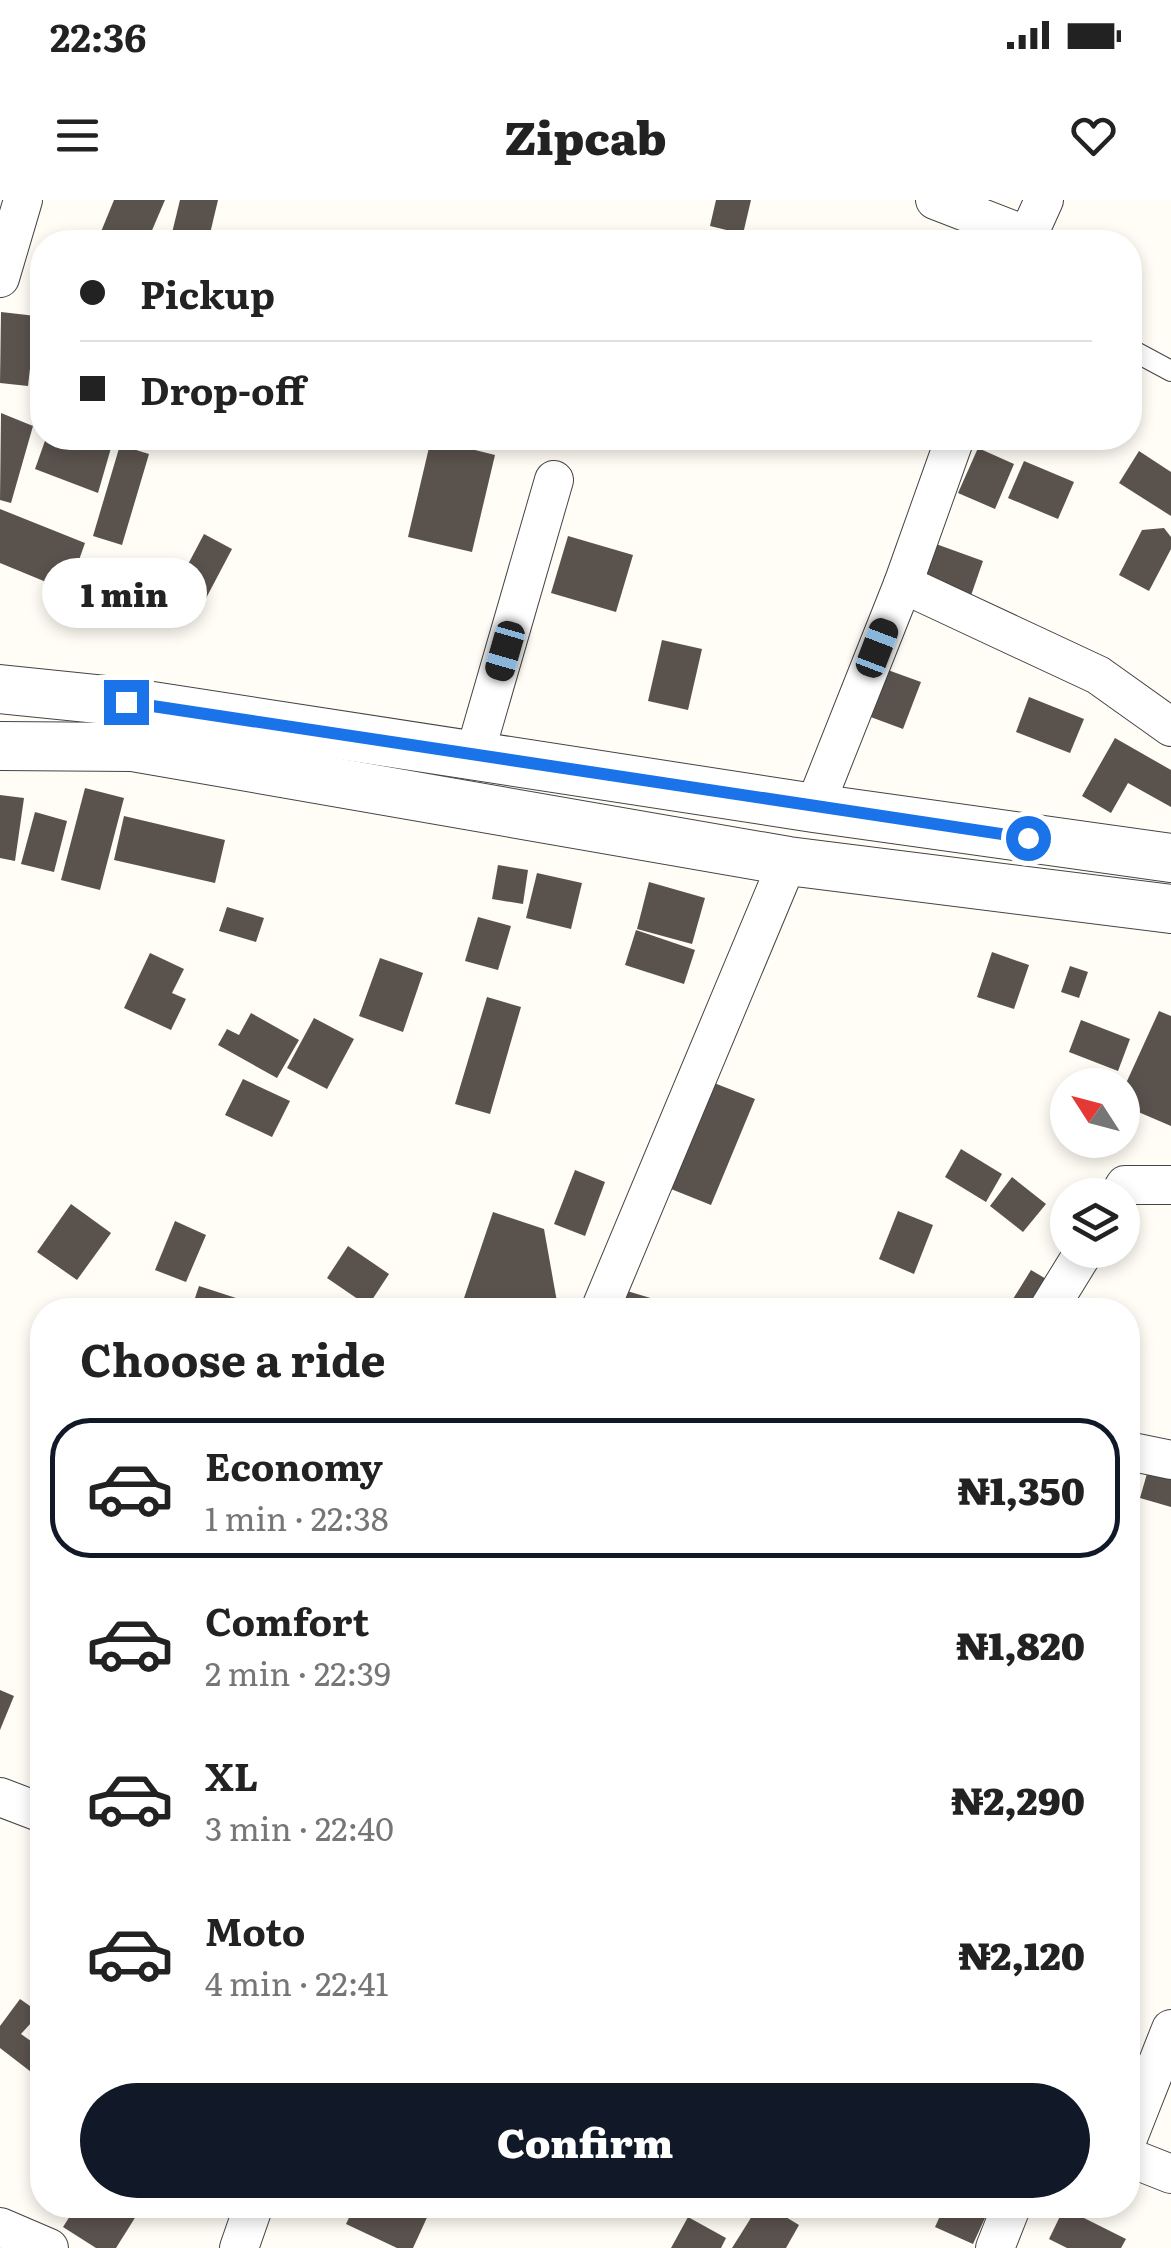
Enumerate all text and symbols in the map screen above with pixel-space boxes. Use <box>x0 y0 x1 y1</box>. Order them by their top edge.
text: 22:36 <box>50 7 146 64</box>
text: Zipcab <box>504 102 667 169</box>
icon: menu <box>50 108 105 163</box>
icon: heart <box>1066 108 1121 163</box>
text: Pickup <box>140 264 275 321</box>
text: Drop-off <box>140 360 305 417</box>
callout: 1 min <box>44 557 208 627</box>
text: 1 min <box>81 569 168 617</box>
car <box>852 615 902 681</box>
car <box>482 618 528 684</box>
route end <box>104 680 149 725</box>
route start <box>1006 816 1051 861</box>
north arrow <box>1050 1068 1140 1158</box>
map controls <box>1050 1068 1140 1268</box>
button: layers <box>1050 1178 1140 1268</box>
text: Choose a ride <box>80 1324 386 1391</box>
text: Economy <box>205 1436 383 1493</box>
icon: car <box>85 1443 175 1533</box>
text: ₦1,350 <box>958 1460 1085 1517</box>
text: 1 min · 22:38 <box>205 1493 389 1541</box>
text: Comfort <box>205 1591 369 1648</box>
icon: car <box>85 1598 175 1688</box>
text: ₦1,820 <box>956 1615 1085 1672</box>
text: 2 min · 22:39 <box>205 1648 391 1696</box>
text: XL <box>205 1746 258 1803</box>
icon: car <box>85 1753 175 1843</box>
text: ₦2,290 <box>951 1770 1085 1827</box>
text: 3 min · 22:40 <box>205 1803 394 1851</box>
text: Moto <box>205 1901 305 1958</box>
icon: car <box>85 1908 175 1998</box>
text: ₦2,120 <box>958 1925 1085 1982</box>
text: 4 min · 22:41 <box>205 1958 389 2006</box>
button: Confirm <box>80 2083 1090 2198</box>

